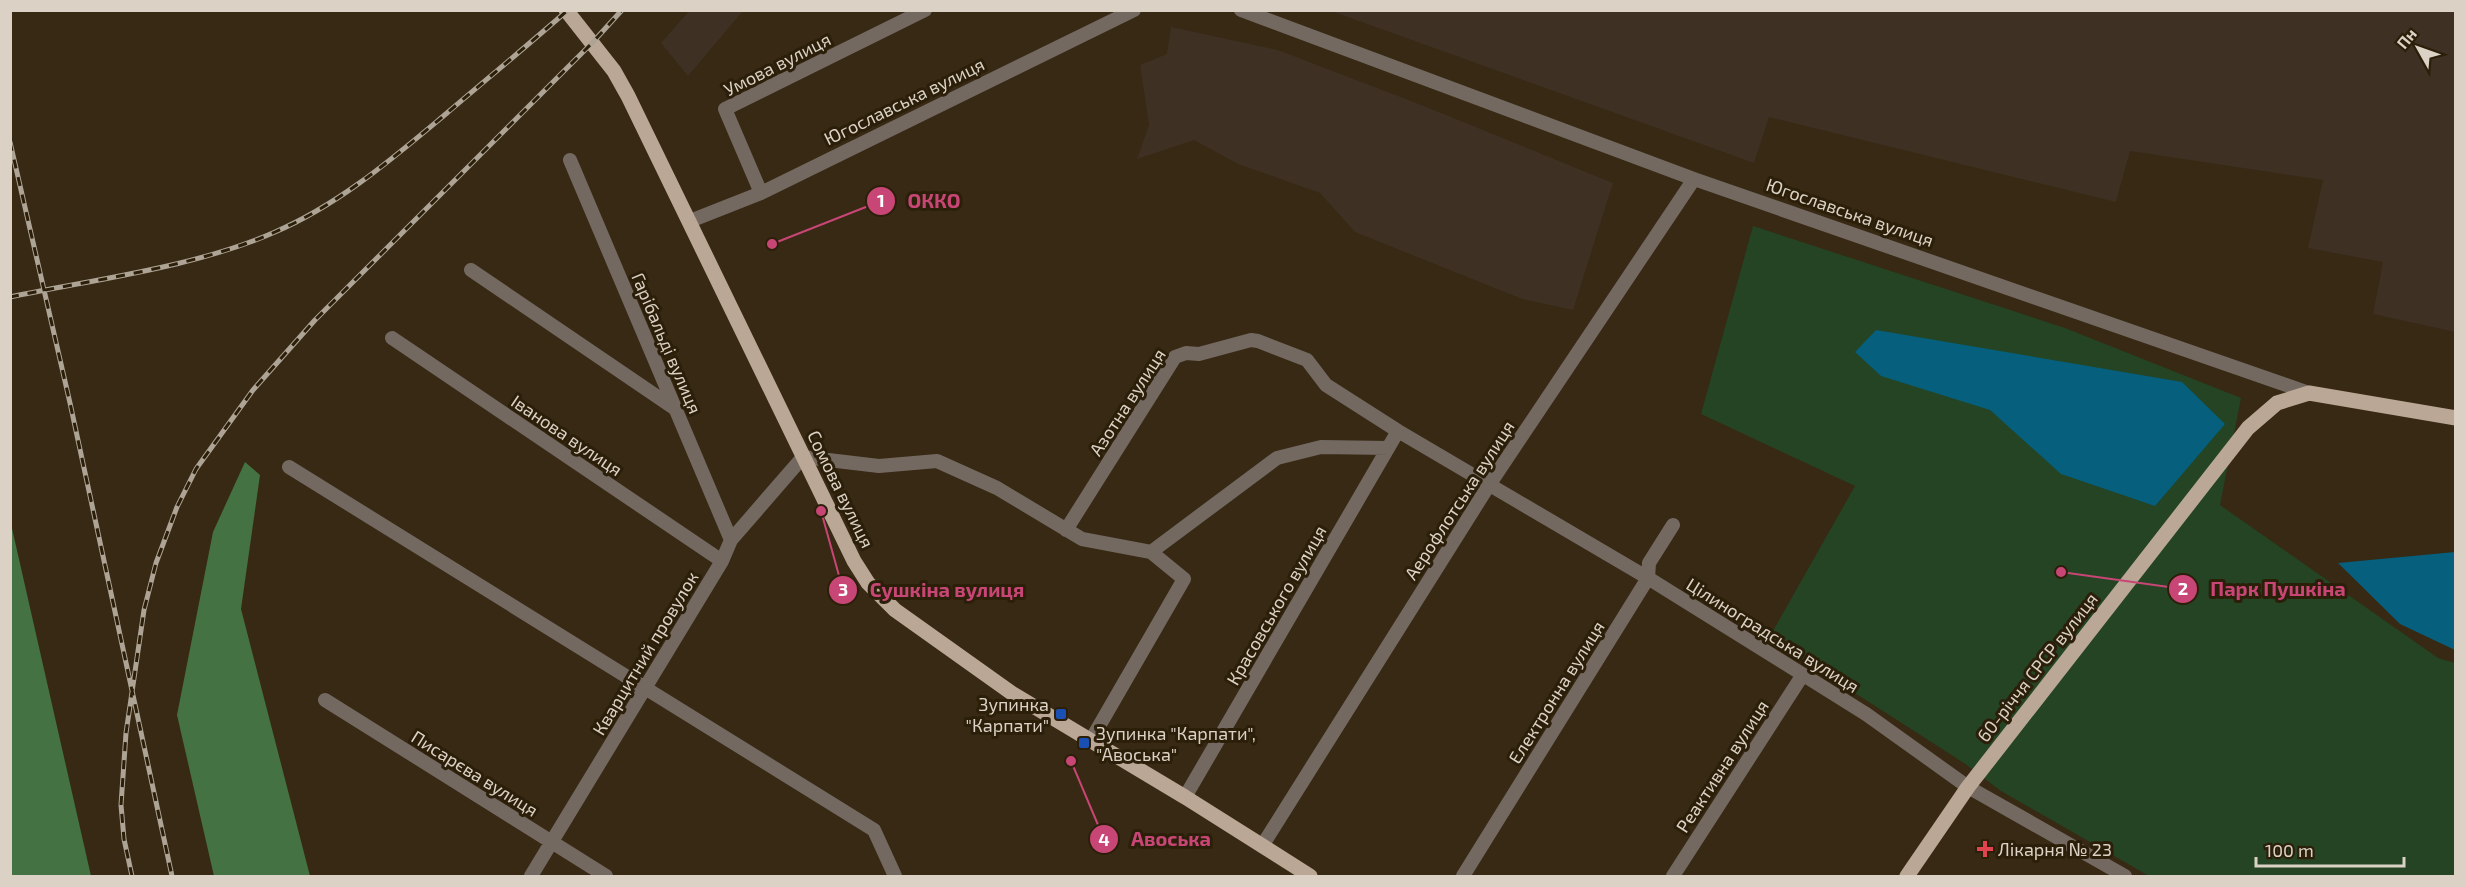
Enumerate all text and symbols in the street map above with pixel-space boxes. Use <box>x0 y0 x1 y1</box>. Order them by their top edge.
north arrow <box>2388 18 2448 78</box>
text: Пн <box>2392 24 2420 52</box>
street label: Умова вулиця <box>720 28 834 100</box>
street label: Югославська вулиця <box>820 53 988 149</box>
street label: Югославська вулиця <box>1763 173 1937 251</box>
callout: ОККО <box>866 182 973 220</box>
text: ОККО <box>908 188 960 212</box>
text: 1 <box>877 189 885 211</box>
street label: Гарібальді вулиця <box>627 269 707 417</box>
street label: Азотна вулиця <box>1084 344 1170 460</box>
street label: Іванова вулиця <box>507 390 627 480</box>
street label: Аерофлотська вулиця <box>1399 416 1519 584</box>
street label: Сомова вулиця <box>803 427 879 551</box>
street label: Красовського вулиця <box>1221 521 1331 689</box>
street label: Кварцитний провулок <box>587 567 703 739</box>
callout: Парк Пушкіна <box>2168 570 2357 608</box>
callout: Сушкіна вулиця <box>828 571 1037 609</box>
street label: Цілиноградська вулиця <box>1683 573 1863 697</box>
text: Парк Пушкіна <box>2210 576 2346 600</box>
text: Сушкіна вулиця <box>870 577 1024 601</box>
text: 2 <box>2178 577 2188 599</box>
text: 3 <box>838 578 848 600</box>
street label: 60-річчя СРСР вулиця <box>1972 588 2102 746</box>
street label: Електронна вулиця <box>1503 617 1609 767</box>
place label: Зупинка "Карпати" <box>966 693 1049 736</box>
street label: Реактивна вулиця <box>1671 696 1773 836</box>
marker: Зупинка "Карпати" <box>1054 707 1068 721</box>
place label: Зупинка "Карпати", "Авоська" <box>1096 722 1256 765</box>
street label: Писарєва вулиця <box>408 725 542 821</box>
marker: Зупинка "Карпати", "Авоська" <box>1077 736 1091 750</box>
callout: Авоська <box>1089 820 1223 858</box>
text: Авоська <box>1131 826 1211 850</box>
text: 4 <box>1098 828 1110 850</box>
scale bar <box>2256 830 2404 868</box>
place label: Лікарня № 23 <box>1998 838 2112 860</box>
text: 100 m <box>2265 839 2314 861</box>
marker: Лікарня № 23 <box>1976 840 1994 858</box>

